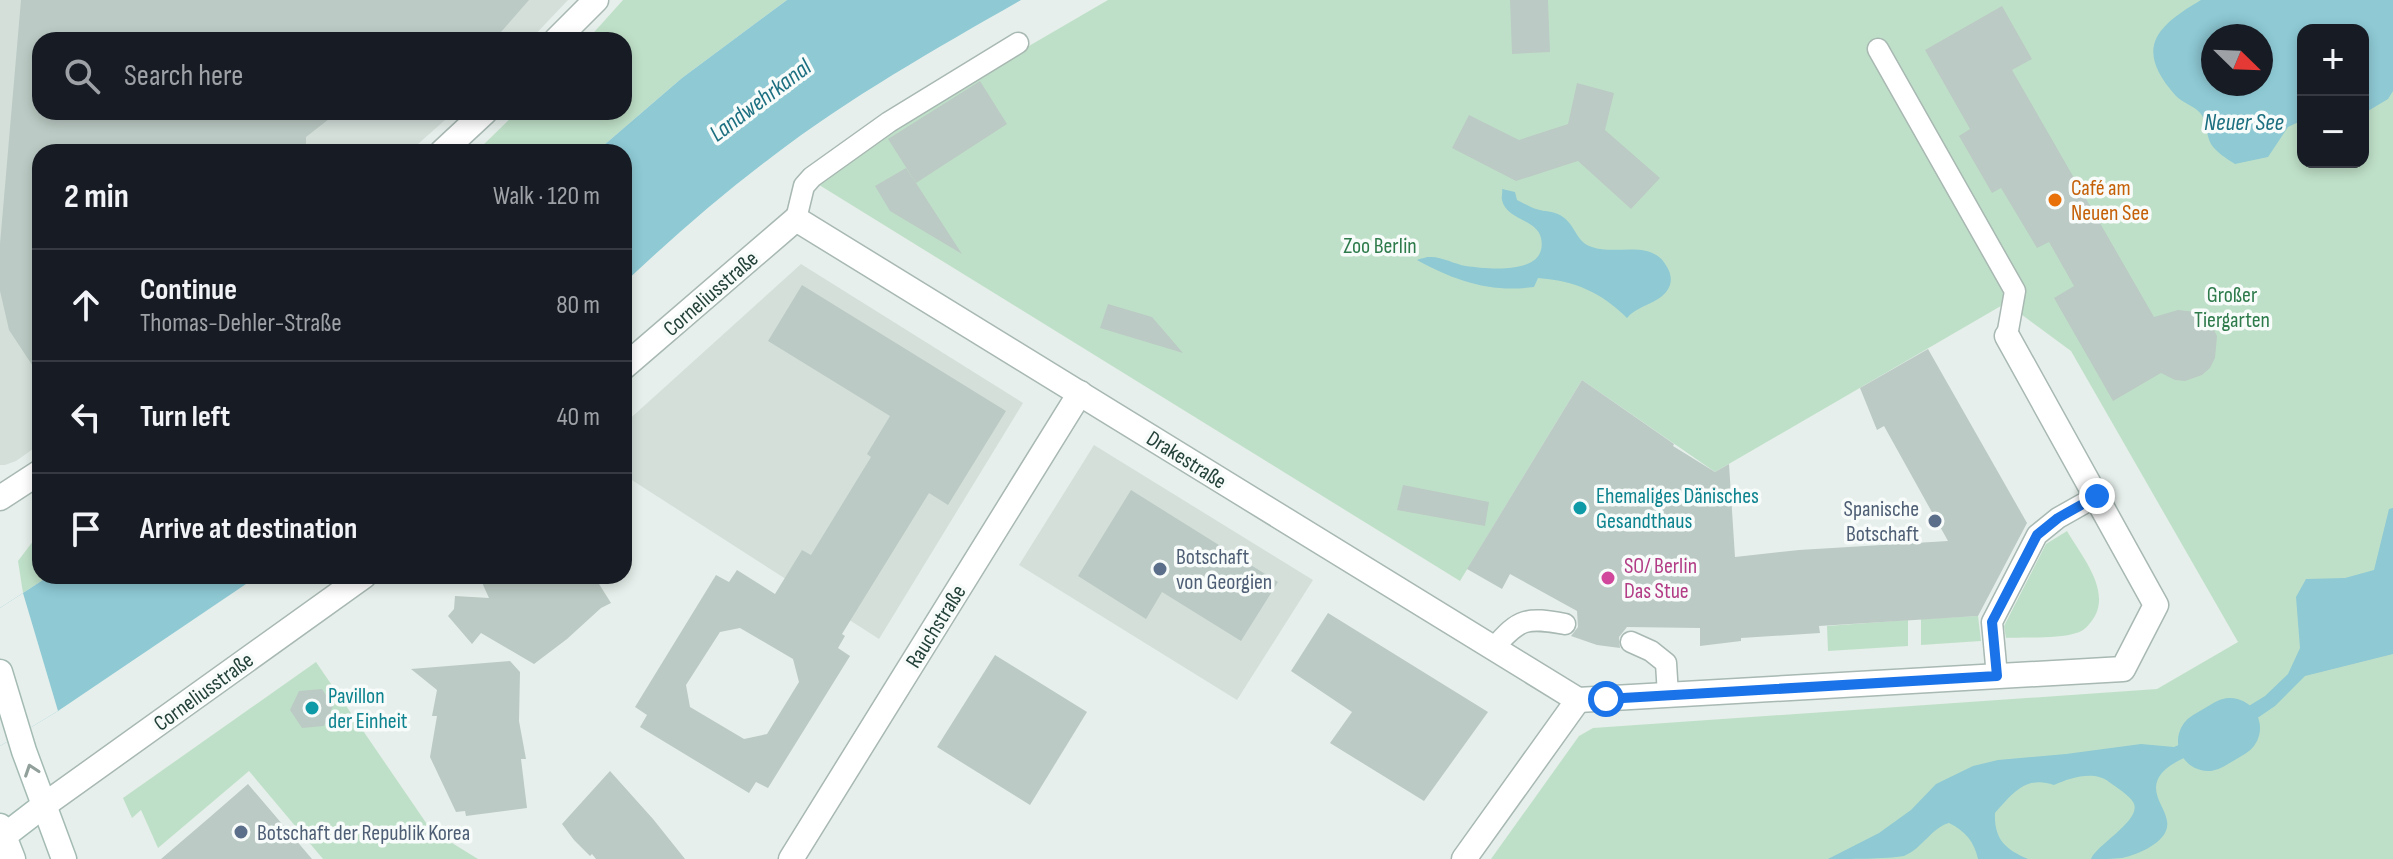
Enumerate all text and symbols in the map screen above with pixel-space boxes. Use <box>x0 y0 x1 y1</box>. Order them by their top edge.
north arrow <box>2201 24 2273 96</box>
map controls <box>2297 24 2369 168</box>
button: + <box>2297 24 2369 96</box>
search box <box>32 32 632 120</box>
water label: Landwehrkanal <box>704 52 817 148</box>
icon: search <box>60 54 104 98</box>
text: Search here <box>124 58 243 94</box>
button: − <box>2297 96 2369 168</box>
water label: Neuer See <box>2204 108 2284 137</box>
place label: Café am Neuen See <box>2071 175 2149 227</box>
text: 2 min <box>64 176 129 217</box>
text: Walk · 120 m <box>493 181 600 212</box>
marker: Café am Neuen See <box>2046 191 2064 209</box>
park label: Zoo Berlin <box>1343 233 1417 260</box>
street label: Corneliusstraße <box>658 246 764 343</box>
text: Continue <box>140 272 237 308</box>
park label: Großer Tiergarten <box>2194 282 2270 334</box>
icon: ahead <box>64 283 108 327</box>
text: 80 m <box>556 290 600 321</box>
text: Thomas-Dehler-Straße <box>140 308 342 339</box>
icon: left <box>64 395 108 439</box>
text: Turn left <box>140 399 230 435</box>
text: 40 m <box>557 402 600 433</box>
street label: Drakestraße <box>1141 425 1231 495</box>
route end <box>2079 478 2115 514</box>
place label: Ehemaliges Dänisches Gesandthaus <box>1596 483 1759 535</box>
place label: Spanische Botschaft <box>1844 496 1919 548</box>
marker: Ehemaliges Dänisches Gesandthaus <box>1571 499 1589 517</box>
icon: arrive <box>64 507 108 551</box>
text: Arrive at destination <box>140 511 357 547</box>
marker: Spanische Botschaft <box>1926 512 1944 530</box>
place label: Botschaft von Georgien <box>1176 544 1272 596</box>
place label: SO/ Berlin Das Stue <box>1624 553 1697 605</box>
marker: Botschaft von Georgien <box>1151 560 1169 578</box>
marker: SO/ Berlin Das Stue <box>1599 569 1617 587</box>
street label: Rauchstraße <box>900 580 972 673</box>
street label: Corneliusstraße <box>149 647 259 737</box>
route start <box>1588 681 1624 717</box>
place label: Pavillon der Einheit <box>328 683 408 735</box>
marker: Pavillon der Einheit <box>303 699 321 717</box>
one-way arrow <box>24 764 40 778</box>
place label: Botschaft der Republik Korea <box>257 820 470 847</box>
marker: Botschaft der Republik Korea <box>232 823 250 841</box>

